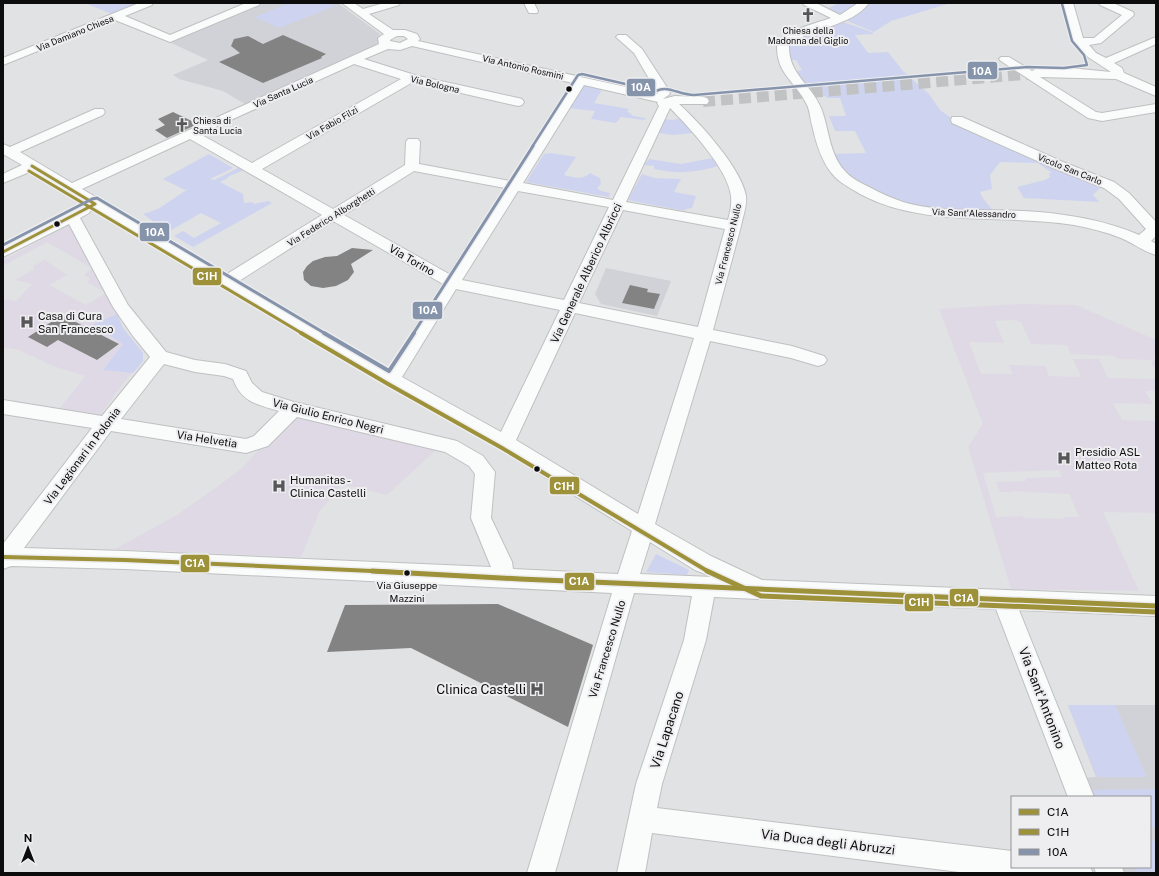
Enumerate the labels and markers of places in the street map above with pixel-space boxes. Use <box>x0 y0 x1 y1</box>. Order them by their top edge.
church icon: Chiesa della Madonna del Giglio <box>800 7 816 23</box>
place label: Chiesa della Madonna del Giglio <box>768 25 848 46</box>
unlabelled marker <box>564 84 574 94</box>
place label: Chiesa di Santa Lucia <box>193 115 242 136</box>
church icon: Chiesa di Santa Lucia <box>174 117 190 133</box>
unlabelled marker <box>52 219 62 229</box>
place label: Casa di Cura San Francesco <box>38 310 113 335</box>
hospital icon: Casa di Cura San Francesco <box>19 314 35 330</box>
place label: Presidio ASL Matteo Rota <box>1075 446 1140 471</box>
hospital icon: Presidio ASL Matteo Rota <box>1056 450 1072 466</box>
unlabelled marker <box>532 464 542 474</box>
place label: Humanitas - Clinica Castelli <box>290 474 366 499</box>
hospital icon: Humanitas - Clinica Castelli <box>271 478 287 494</box>
marker: Via Giuseppe Mazzini <box>402 568 412 578</box>
place label: Via Giuseppe Mazzini <box>376 579 438 604</box>
hospital icon: Clinica Castelli <box>529 681 545 697</box>
place label: Clinica Castelli <box>436 682 526 697</box>

